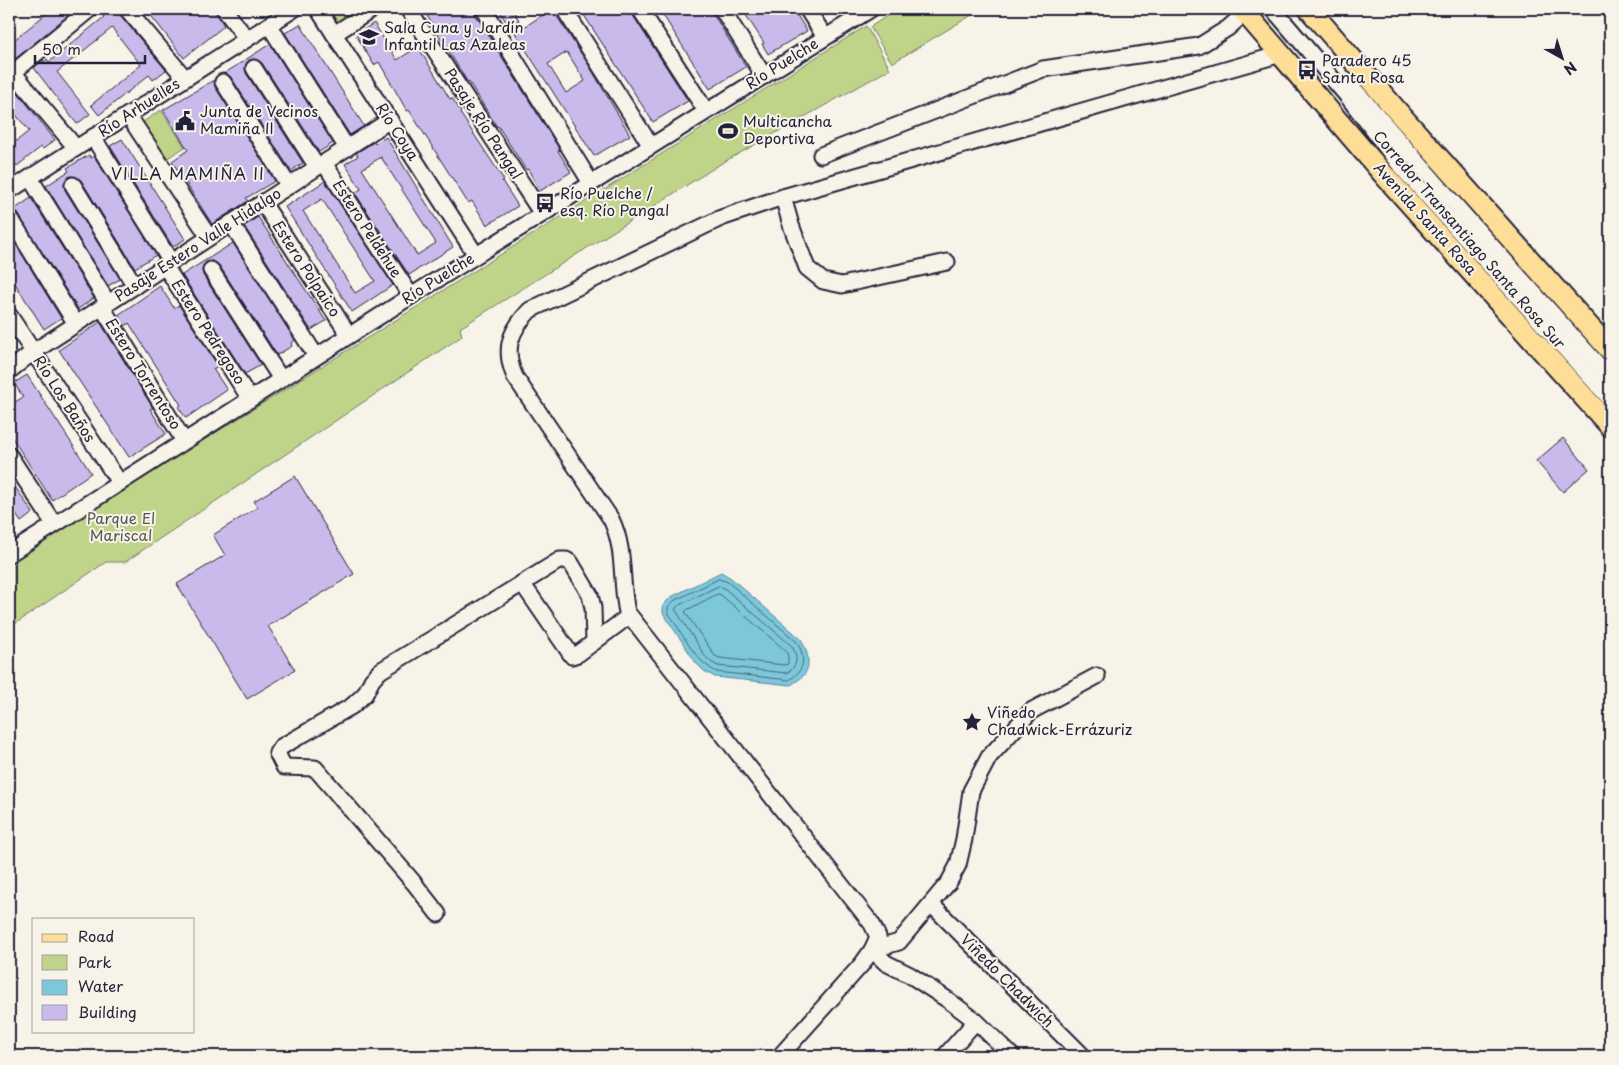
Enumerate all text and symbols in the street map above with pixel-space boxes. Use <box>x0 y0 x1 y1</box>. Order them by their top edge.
place label: Sala Cuna y Jardín Infantil Las Azaleas <box>384 15 526 55</box>
school or university icon: Sala Cuna y Jardín Infantil Las Azaleas <box>358 26 380 48</box>
street label: Río Puelche <box>740 31 822 94</box>
scale bar <box>35 32 145 64</box>
north arrow <box>1536 32 1586 82</box>
text: 50 m <box>42 37 81 60</box>
place label: Paradero 45 Santa Rosa <box>1322 48 1411 88</box>
text: N <box>1560 57 1581 80</box>
bus stop icon: Paradero 45 Santa Rosa <box>1296 59 1318 81</box>
street label: Pasaje Río Pangal <box>440 63 529 183</box>
street label: Río Arhuelles <box>93 71 184 142</box>
street label: Río Coya <box>371 98 426 165</box>
place label: Junta de Vecinos Mamiña II <box>200 99 318 139</box>
place label: Multicancha Deportiva <box>743 109 833 149</box>
public building icon: Junta de Vecinos Mamiña II <box>174 110 196 132</box>
sports icon: Multicancha Deportiva <box>717 120 739 142</box>
street label: Corredor Transantiago Santa Rosa Sur <box>1369 125 1572 353</box>
street label: Avenida Santa Rosa <box>1369 156 1484 280</box>
district label: VILLA MAMIÑA II <box>111 161 265 185</box>
street label: Estero Peldehue <box>328 174 409 282</box>
street label: Pasaje Estero Valle Hidalgo <box>109 181 285 306</box>
place label: Río Puelche / esq. Río Pangal <box>560 181 669 221</box>
bus stop icon: Río Puelche / esq. Río Pangal <box>534 192 556 214</box>
street label: Estero Polpaico <box>267 216 347 321</box>
street label: Río Puelche <box>396 246 478 309</box>
street label: Estero Pedregoso <box>166 274 252 388</box>
street label: Estero Torrentoso <box>101 313 188 434</box>
street label: Río Los Baños <box>29 350 102 446</box>
park label: Parque El Mariscal <box>87 506 155 546</box>
place label: Viñedo Chadwick-Errázuriz <box>987 700 1132 740</box>
place icon: Viñedo Chadwick-Errázuriz <box>961 711 983 733</box>
legend <box>32 918 195 1032</box>
text: Road <box>78 924 114 947</box>
street label: Viñedo Chadwich <box>956 928 1060 1032</box>
text: Park <box>78 950 112 973</box>
text: Water <box>78 974 123 997</box>
text: Building <box>78 1000 137 1023</box>

